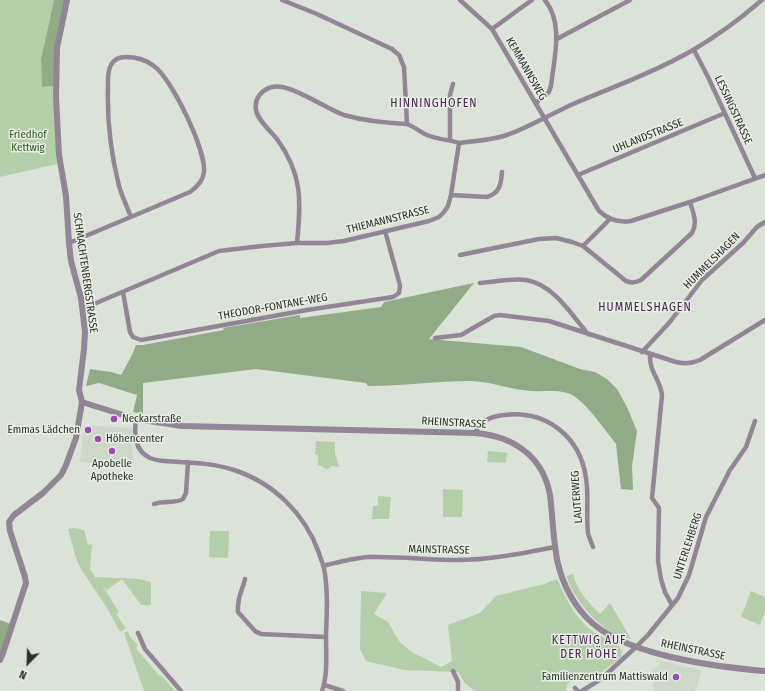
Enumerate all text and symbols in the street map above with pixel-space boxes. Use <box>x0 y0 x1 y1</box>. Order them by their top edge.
street label: KEMMANNSWEG <box>503 35 549 103</box>
street label: LESSINGSTRASSE <box>711 73 755 147</box>
district label: HINNINGHOFEN <box>390 97 478 111</box>
street label: UHLANDSTRASSE <box>611 116 685 156</box>
park label: Friedhof Kettwig <box>9 128 47 154</box>
street label: THIEMANNSTRASSE <box>345 203 431 237</box>
street label: SCHMACHTENBERGSTRASSE <box>70 212 100 334</box>
street label: HUMMELSHAGEN <box>681 230 743 292</box>
street label: THEODOR-FONTANE-WEG <box>217 291 329 323</box>
district label: HUMMELSHAGEN <box>598 301 692 315</box>
place label: Neckarstraße <box>122 412 181 426</box>
marker: Neckarstraße <box>109 414 119 424</box>
street label: RHEINSTRASSE <box>421 415 487 431</box>
place label: Emmas Lädchen <box>8 423 80 437</box>
marker: Emmas Lädchen <box>83 425 93 435</box>
place label: Höhencenter <box>106 432 164 446</box>
marker: Höhencenter <box>93 434 103 444</box>
marker: Apobelle Apotheke <box>107 446 117 456</box>
place label: Apobelle Apotheke <box>91 457 133 483</box>
street label: LAUTERWEG <box>569 470 585 524</box>
street label: UNTERLEHBERG <box>671 511 705 581</box>
street label: MAINSTRASSE <box>408 543 470 557</box>
district label: KETTWIG AUF DER HÖHE <box>552 634 626 662</box>
street label: RHEINSTRASSE <box>660 637 726 663</box>
north arrow <box>8 643 48 683</box>
text: N <box>18 667 29 682</box>
place label: Familienzentrum Mattiswald <box>542 670 668 684</box>
marker: Familienzentrum Mattiswald <box>671 672 681 682</box>

